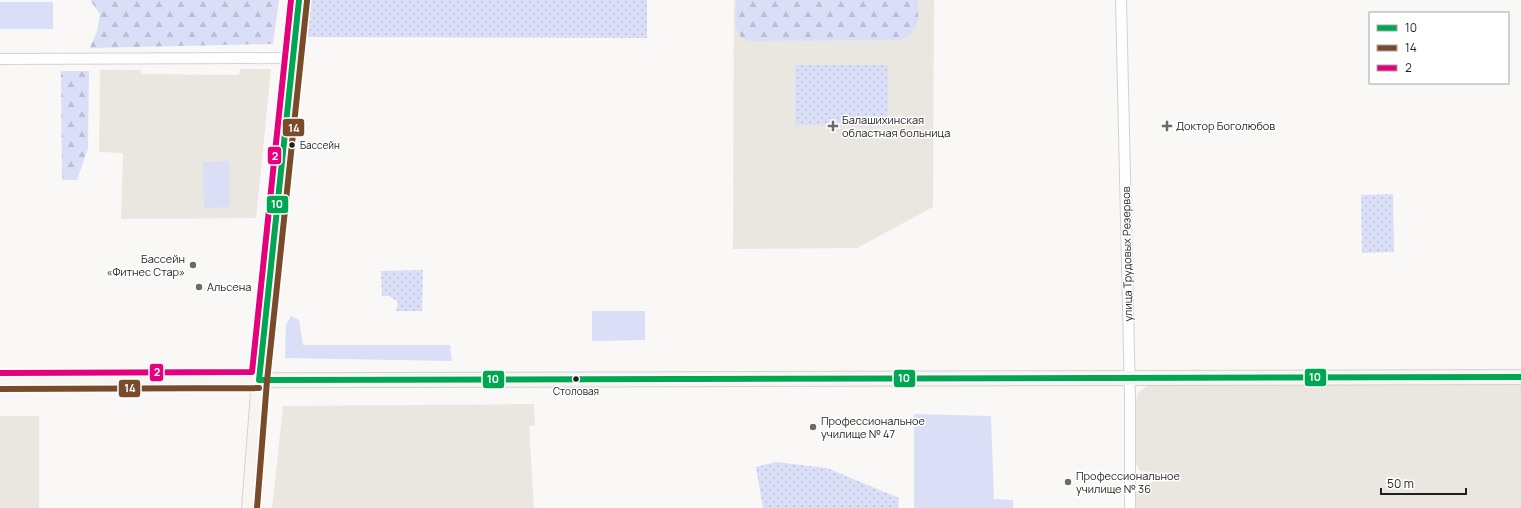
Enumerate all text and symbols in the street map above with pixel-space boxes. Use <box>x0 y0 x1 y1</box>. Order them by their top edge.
legend <box>1369 12 1509 84</box>
text: 10 <box>1405 19 1417 36</box>
text: 14 <box>1405 39 1417 56</box>
text: 2 <box>1405 59 1412 76</box>
place label: Балашихинская областная больница <box>842 112 950 140</box>
line badge: 14 <box>282 118 305 137</box>
place label: Доктор Боголюбов <box>1176 118 1275 133</box>
text: 14 <box>288 120 300 135</box>
marker: Балашихинская областная больница <box>827 120 839 132</box>
marker: Доктор Боголюбов <box>1161 120 1173 132</box>
place label: Бассейн <box>300 138 340 152</box>
marker: Бассейн <box>287 140 297 150</box>
line badge: 2 <box>267 146 282 165</box>
text: 2 <box>272 148 278 163</box>
street label: улица Трудовых Резервов <box>1118 186 1135 322</box>
line badge: 10 <box>266 195 289 214</box>
text: 10 <box>271 196 283 211</box>
place label: Бассейн «Фитнес Стар» <box>107 251 185 279</box>
marker: Бассейн «Фитнес Стар» <box>188 260 198 270</box>
place label: Альсена <box>207 279 251 294</box>
marker: Альсена <box>194 282 204 292</box>
line badge: 2 <box>149 363 164 382</box>
text: 2 <box>154 364 160 379</box>
line badge: 10 <box>1304 368 1327 387</box>
line badge: 10 <box>893 369 916 388</box>
text: 10 <box>1309 369 1321 384</box>
line badge: 10 <box>482 370 505 389</box>
text: 10 <box>898 370 910 385</box>
text: 10 <box>487 371 499 386</box>
marker: Столовая <box>571 374 581 384</box>
line badge: 14 <box>118 379 141 398</box>
text: 14 <box>124 380 136 395</box>
place label: Столовая <box>553 384 599 398</box>
place label: Профессиональное училище № 47 <box>821 413 925 441</box>
marker: Профессиональное училище № 47 <box>808 422 818 432</box>
place label: Профессиональное училище № 36 <box>1076 468 1180 496</box>
scale bar <box>1381 470 1466 496</box>
text: 50 m <box>1387 475 1414 492</box>
marker: Профессиональное училище № 36 <box>1063 477 1073 487</box>

